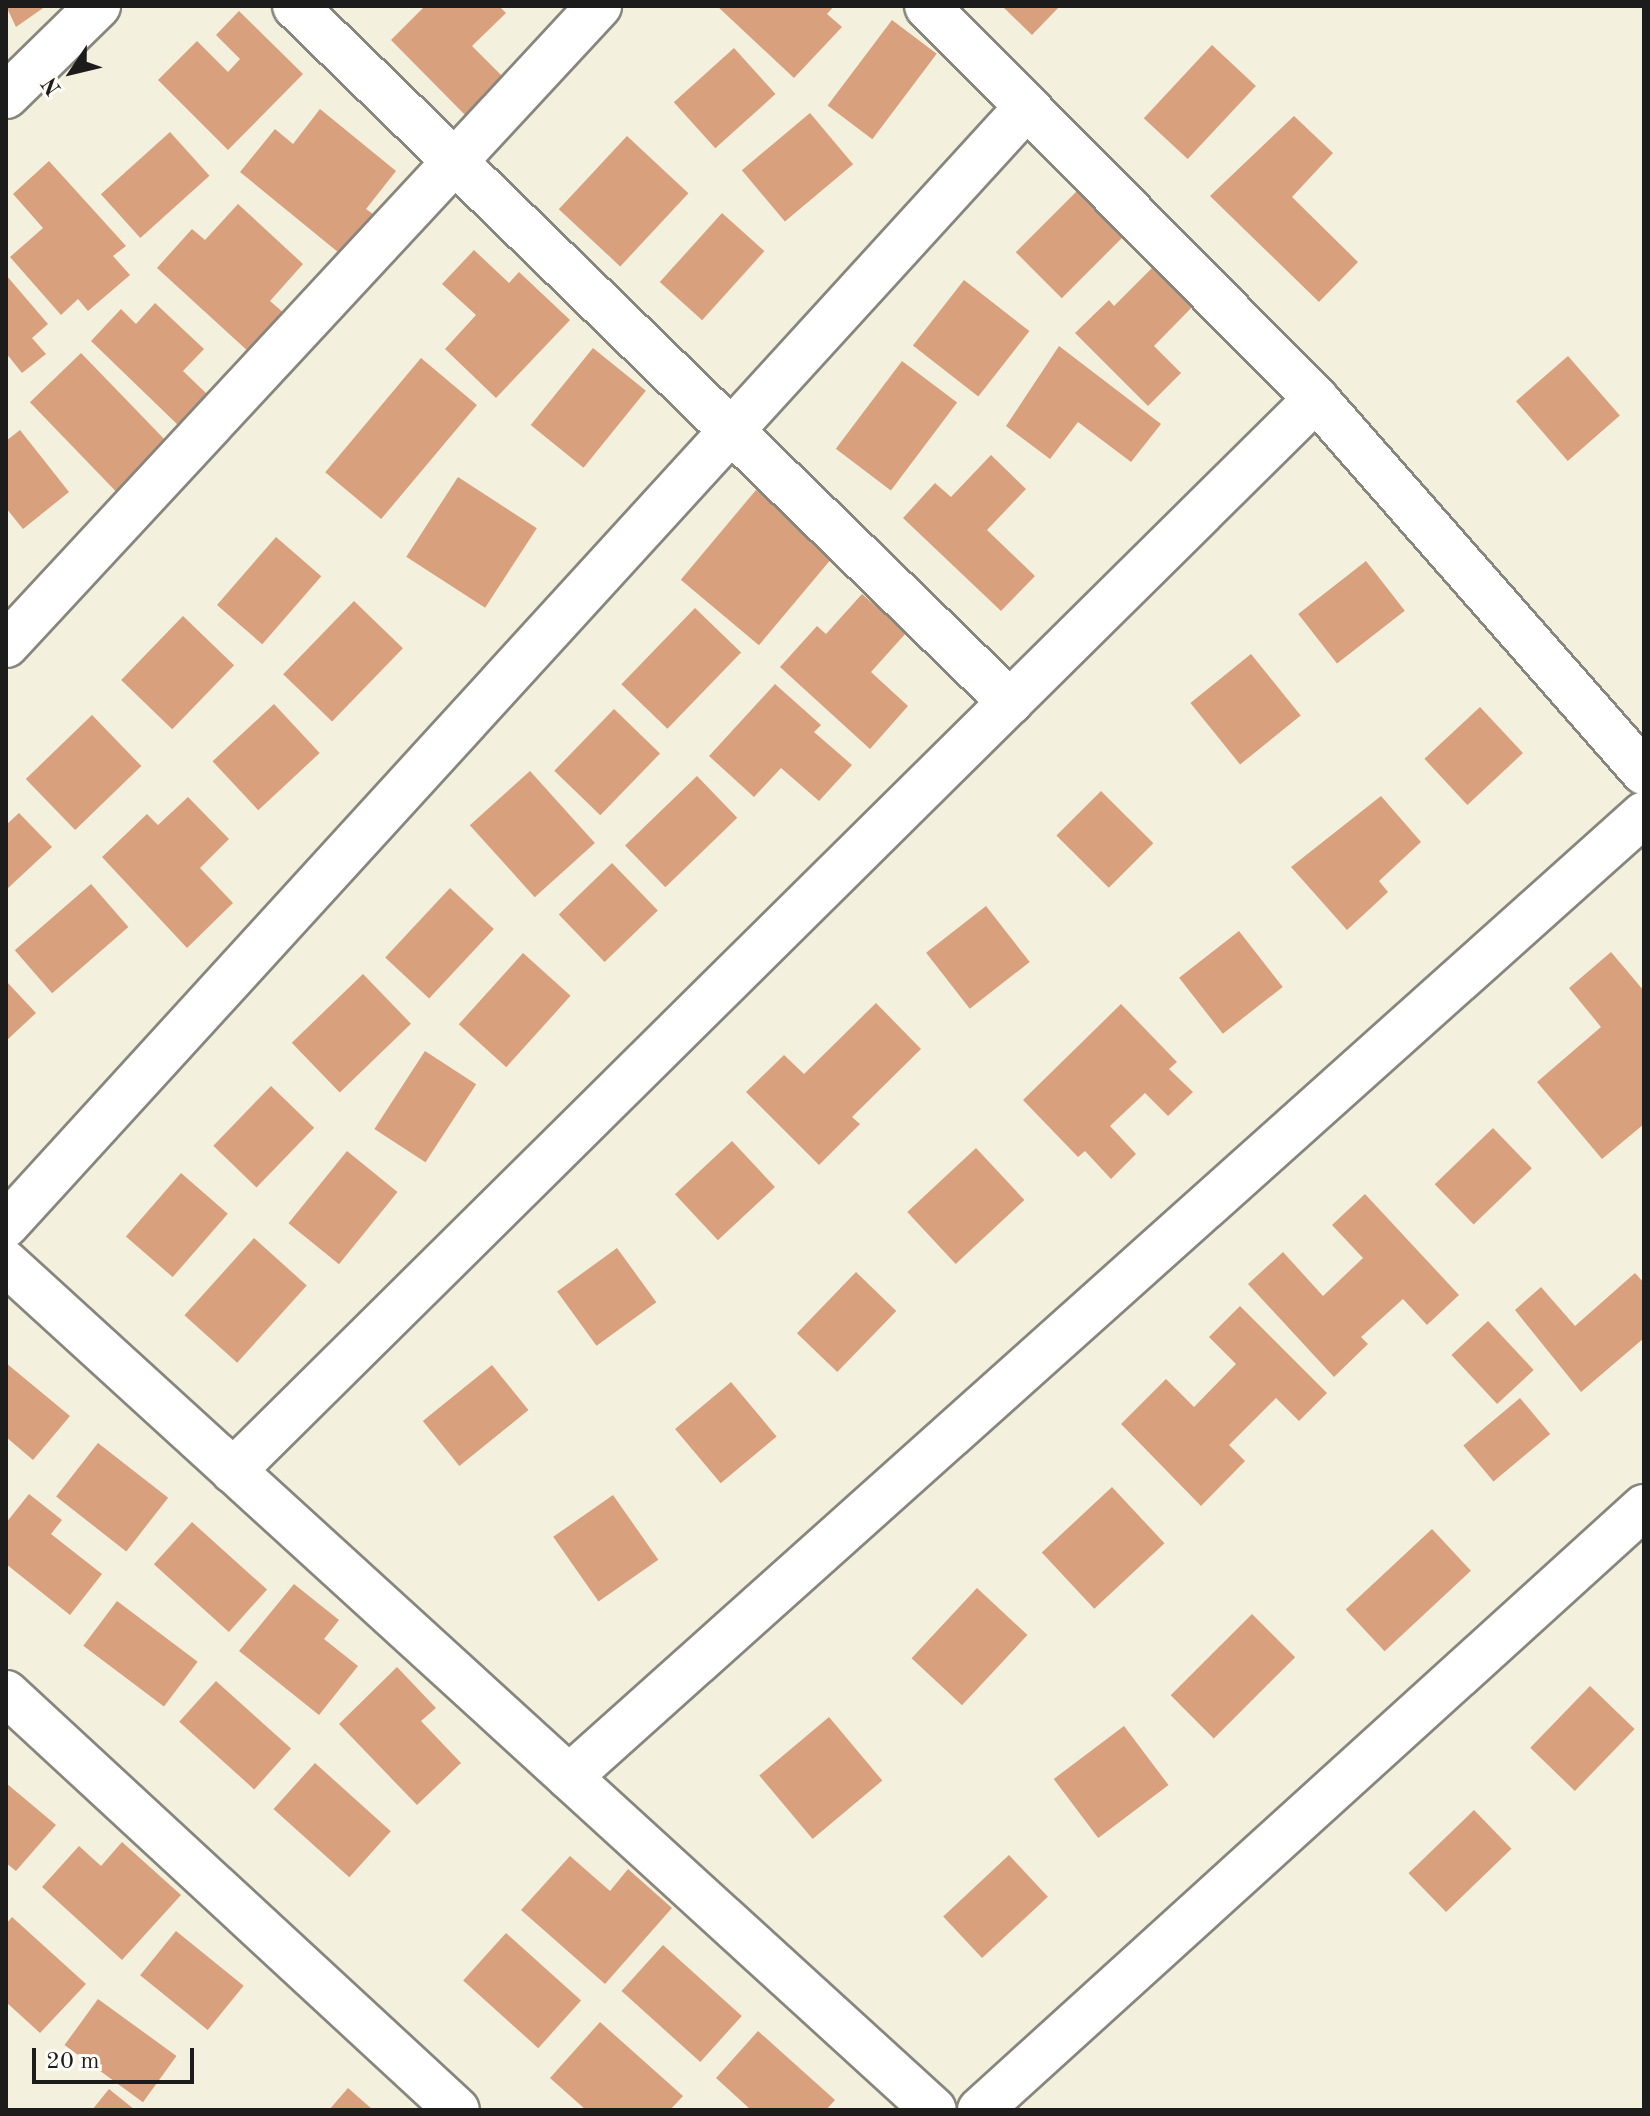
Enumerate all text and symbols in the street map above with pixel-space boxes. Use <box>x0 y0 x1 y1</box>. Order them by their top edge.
north arrow <box>32 32 112 112</box>
text: N <box>39 73 66 99</box>
scale bar <box>36 2032 198 2082</box>
text: 20 m <box>46 2050 100 2074</box>

